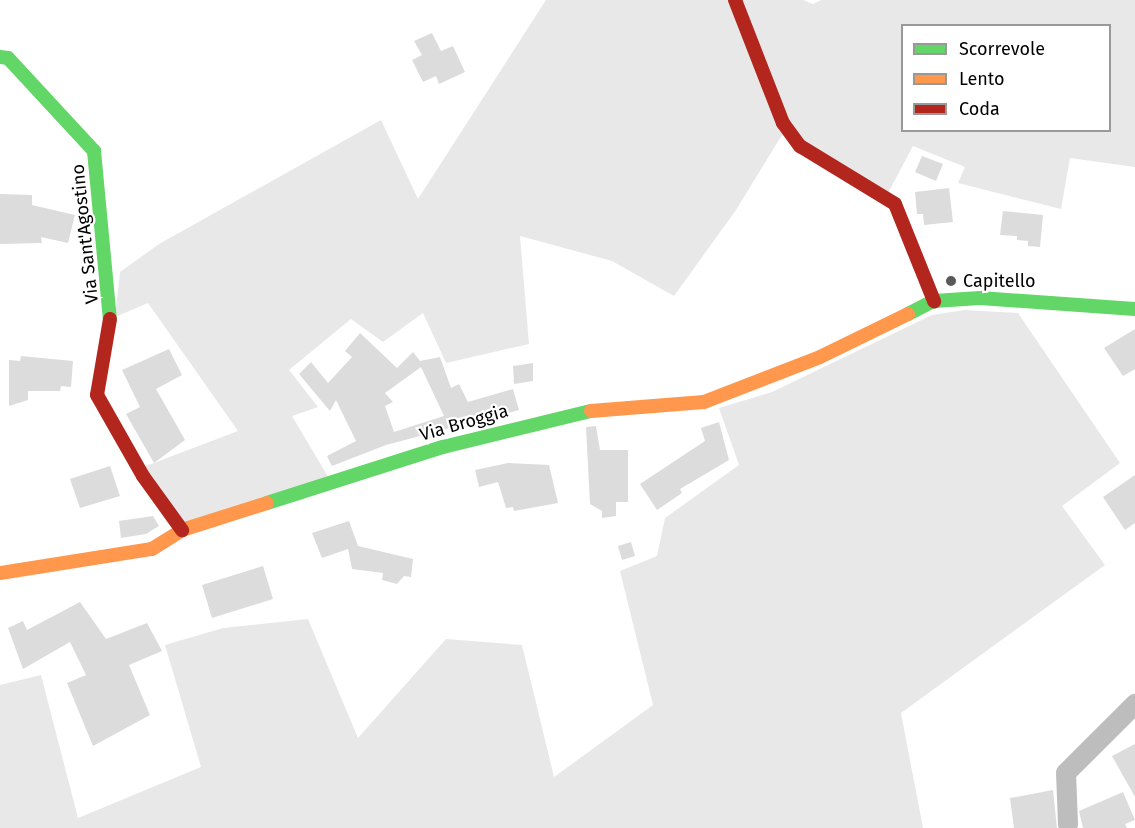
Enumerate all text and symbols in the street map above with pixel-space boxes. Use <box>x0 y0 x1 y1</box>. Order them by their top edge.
legend <box>901 24 1111 132</box>
text: Scorrevole <box>959 38 1045 60</box>
text: Lento <box>959 68 1005 90</box>
text: Coda <box>959 98 1000 120</box>
street label: Via Sant'Agostino <box>67 163 103 305</box>
place label: Capitello <box>963 270 1035 292</box>
marker: Capitello <box>944 274 958 288</box>
street label: Via Broggia <box>417 400 511 446</box>

